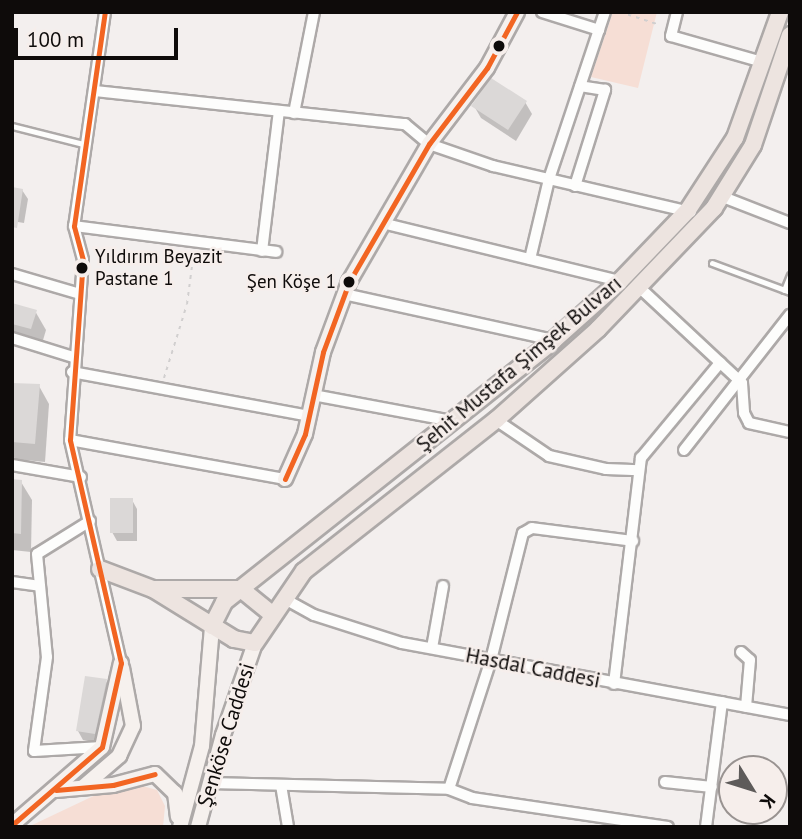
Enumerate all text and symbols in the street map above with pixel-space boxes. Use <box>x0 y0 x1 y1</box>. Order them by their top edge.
scale bar <box>18 14 182 58</box>
text: 100 m <box>27 26 84 53</box>
unlabelled marker <box>492 39 506 53</box>
place label: Yıldırım Beyazit Pastane 1 <box>95 246 222 290</box>
marker: Yıldırım Beyazit Pastane 1 <box>75 261 89 275</box>
place label: Şen Köşe 1 <box>247 271 336 293</box>
street label: Şehit Mustafa Şimşek Bulvarı <box>411 271 627 457</box>
marker: Şen Köşe 1 <box>342 275 356 289</box>
street label: Hasdal Caddesi <box>464 643 602 693</box>
street label: Şenköse Caddesi <box>192 660 260 810</box>
north arrow <box>718 755 788 825</box>
text: K <box>755 790 781 814</box>

